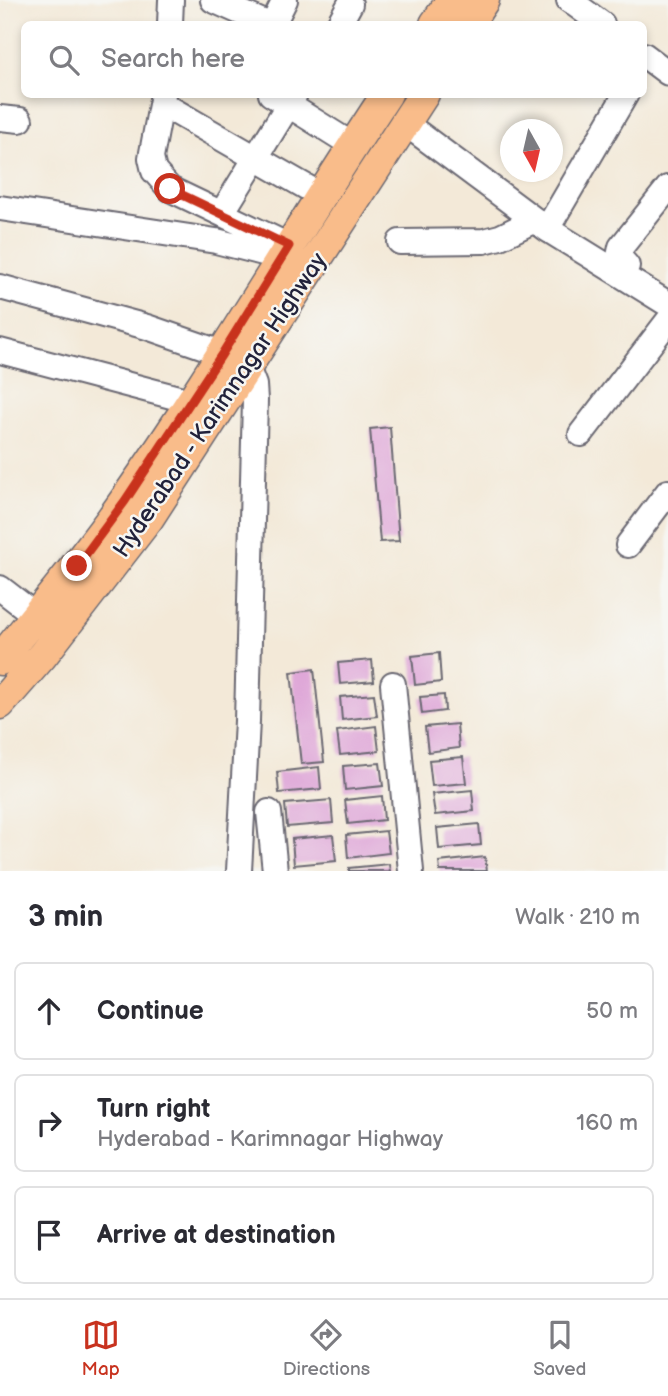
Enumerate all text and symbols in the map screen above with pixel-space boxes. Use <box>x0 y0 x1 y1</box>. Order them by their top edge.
search box <box>21 21 647 98</box>
icon: search <box>45 41 83 79</box>
text: Search here <box>101 44 245 75</box>
north arrow <box>500 119 563 182</box>
route start <box>154 173 185 204</box>
street label: Hyderabad - Karimnagar Highway <box>107 247 333 563</box>
route end <box>61 550 92 581</box>
text: 3 min <box>28 899 103 935</box>
text: Walk · 210 m <box>515 903 640 931</box>
icon: ahead <box>30 992 68 1030</box>
text: Continue <box>97 996 204 1027</box>
text: 50 m <box>586 997 638 1025</box>
text: Turn right <box>97 1094 210 1125</box>
icon: right <box>30 1104 68 1142</box>
text: 160 m <box>576 1109 638 1137</box>
text: Hyderabad - Karimnagar Highway <box>97 1125 443 1153</box>
icon: arrive <box>30 1216 68 1254</box>
text: Arrive at destination <box>97 1220 336 1251</box>
tab: Map <box>82 1316 120 1381</box>
tab: Directions <box>283 1316 370 1381</box>
tab: Saved <box>533 1316 586 1381</box>

